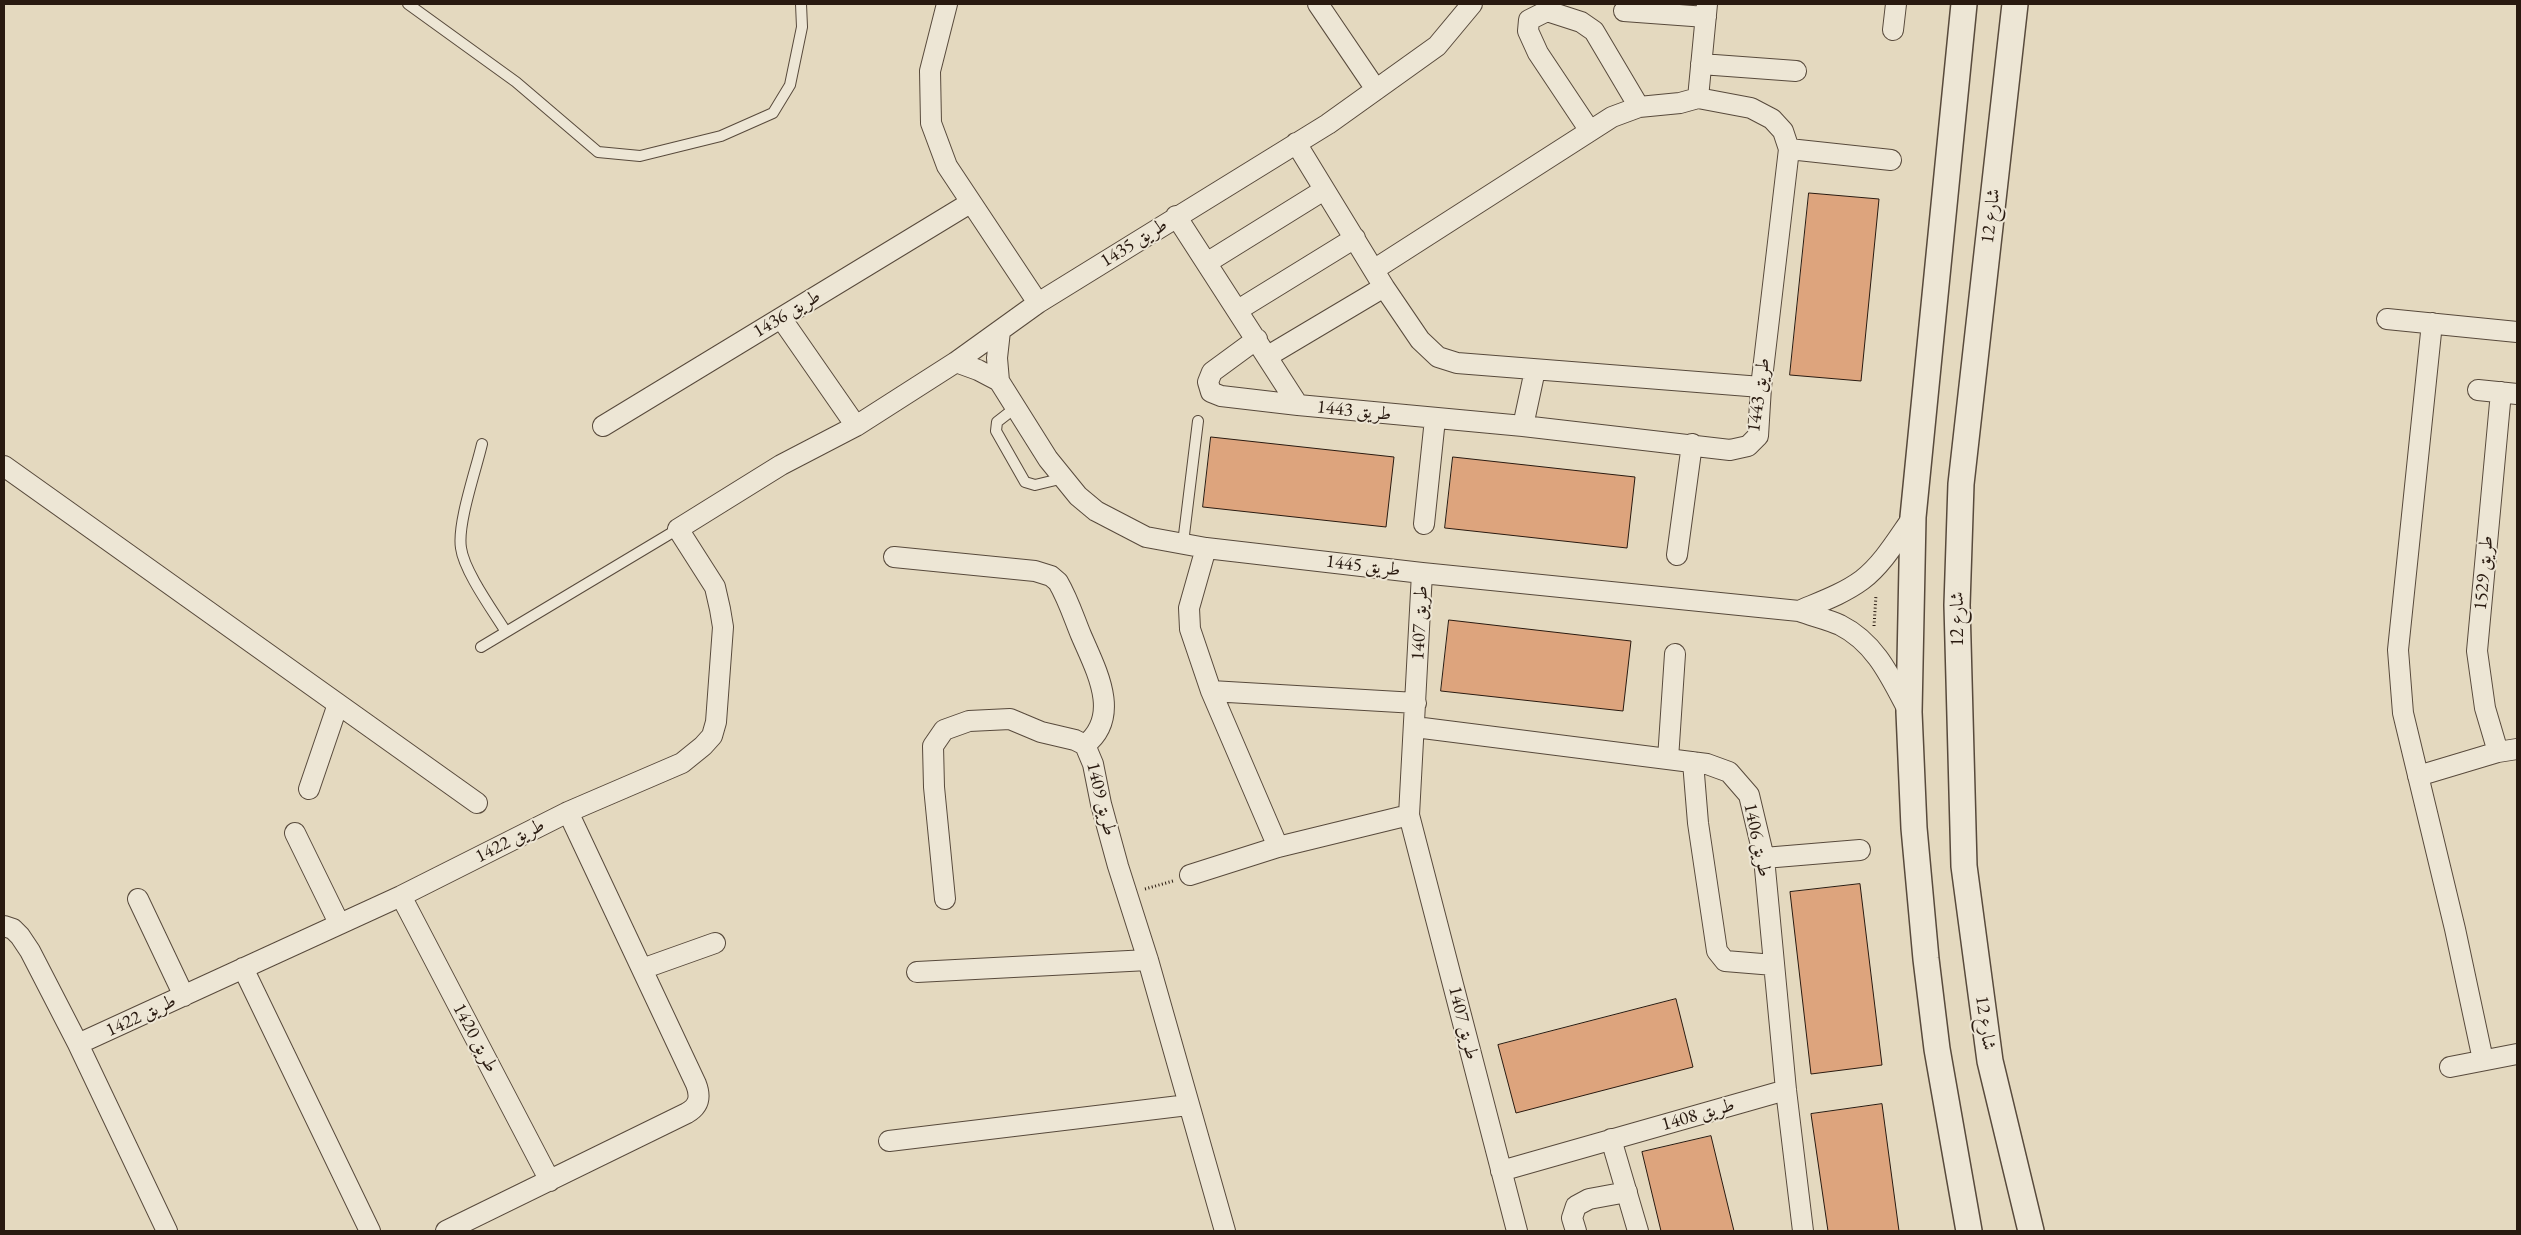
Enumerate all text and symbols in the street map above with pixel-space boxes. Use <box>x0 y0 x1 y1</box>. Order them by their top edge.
street label: شارع 12 <box>1976 187 2006 245</box>
street label: طريق 1435 <box>1096 213 1172 273</box>
street label: طريق 1436 <box>749 285 825 343</box>
street label: طريق 1443 <box>1742 356 1776 434</box>
street label: طريق 1443 <box>1315 396 1393 426</box>
street label: طريق 1529 <box>2469 535 2499 611</box>
street label: طريق 1445 <box>1324 550 1402 582</box>
street label: طريق 1407 <box>1407 585 1433 661</box>
street label: شارع 12 <box>1947 591 1969 647</box>
street label: طريق 1409 <box>1081 760 1121 838</box>
street label: طريق 1406 <box>1738 801 1776 879</box>
street label: طريق 1422 <box>471 814 549 868</box>
street label: طريق 1407 <box>1443 984 1483 1062</box>
street label: طريق 1422 <box>102 990 180 1042</box>
street label: شارع 12 <box>1970 994 2000 1052</box>
street label: طريق 1420 <box>447 1000 503 1076</box>
street label: طريق 1408 <box>1659 1094 1737 1136</box>

